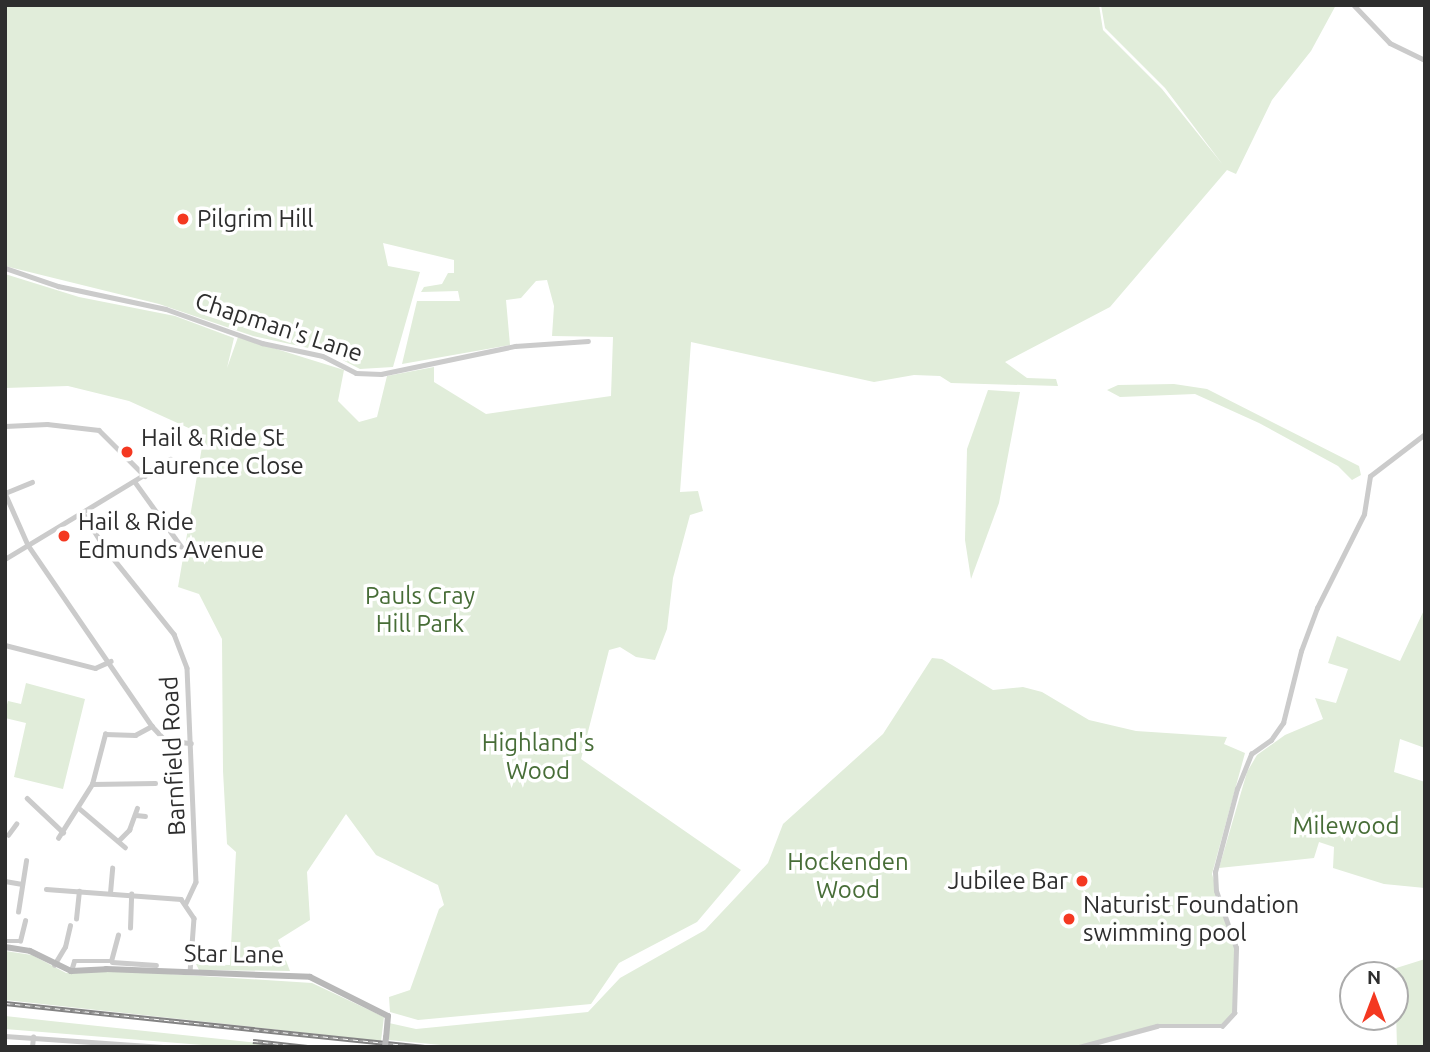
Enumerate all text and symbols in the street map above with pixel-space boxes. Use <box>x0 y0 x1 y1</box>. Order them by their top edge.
place label: Pilgrim Hill <box>197 205 314 233</box>
marker: Pilgrim Hill <box>175 211 191 227</box>
street label: Chapman's Lane <box>192 286 366 368</box>
place label: Hail & Ride St Laurence Close <box>141 424 304 480</box>
marker: Hail & Ride St Laurence Close <box>119 444 135 460</box>
place label: Hail & Ride Edmunds Avenue <box>78 508 264 564</box>
marker: Hail & Ride Edmunds Avenue <box>56 528 72 544</box>
park label: Pauls Cray Hill Park <box>365 582 475 638</box>
street label: Barnfield Road <box>154 675 192 837</box>
park label: Highland's Wood <box>482 729 594 785</box>
park label: Milewood <box>1293 812 1399 840</box>
park label: Hockenden Wood <box>787 848 909 904</box>
place label: Jubilee Bar <box>948 867 1068 895</box>
marker: Jubilee Bar <box>1074 873 1090 889</box>
place label: Naturist Foundation swimming pool <box>1083 891 1299 947</box>
marker: Naturist Foundation swimming pool <box>1061 911 1077 927</box>
street label: Star Lane <box>184 939 284 969</box>
north arrow <box>1339 961 1409 1031</box>
text: N <box>1367 966 1381 988</box>

